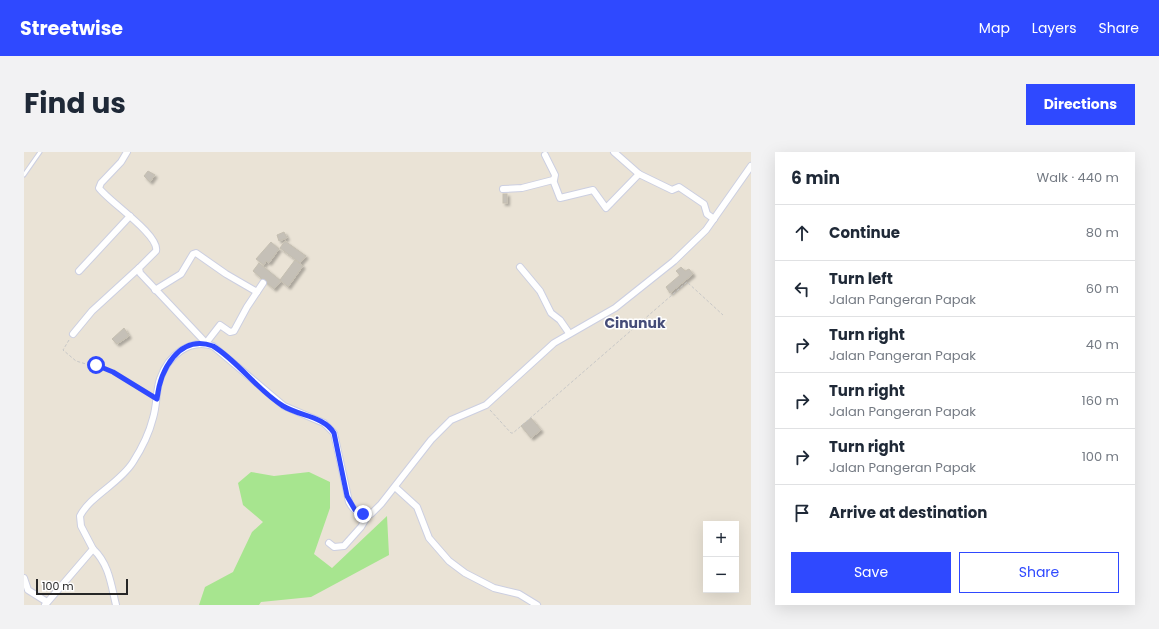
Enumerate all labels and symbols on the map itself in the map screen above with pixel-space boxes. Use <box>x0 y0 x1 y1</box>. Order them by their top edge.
district label: Cinunuk <box>604 313 666 333</box>
route start <box>87 356 105 374</box>
route end <box>354 505 372 523</box>
scale bar <box>36 577 128 596</box>

